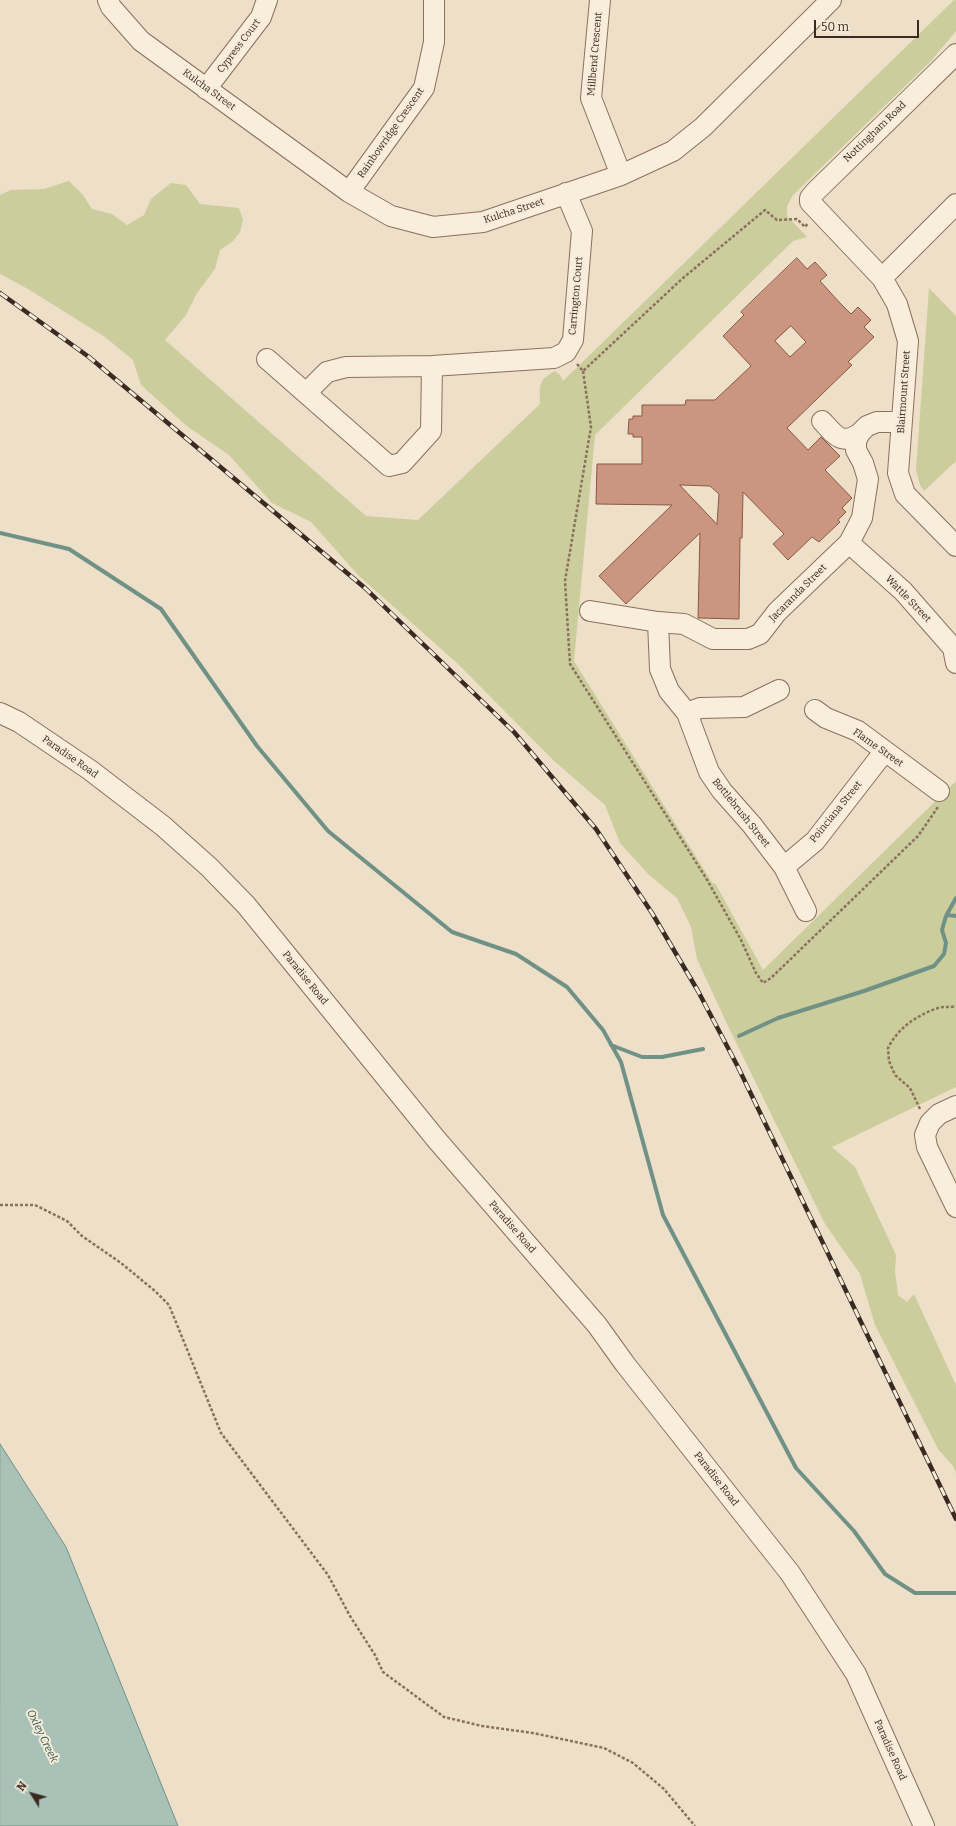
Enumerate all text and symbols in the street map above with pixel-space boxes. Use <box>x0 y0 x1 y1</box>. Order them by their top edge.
street label: Millbend Crescent <box>585 12 605 96</box>
scale bar <box>816 12 921 38</box>
street label: Cypress Court <box>215 17 263 75</box>
text: 50 m <box>821 20 849 34</box>
street label: Kulcha Street <box>180 67 238 113</box>
street label: Rainbowridge Crescent <box>355 86 427 180</box>
street label: Nottingham Road <box>841 99 909 165</box>
street label: Kulcha Street <box>482 196 546 226</box>
street label: Carrington Court <box>567 256 585 336</box>
street label: Blairmount Street <box>895 350 913 434</box>
street label: Jacaranda Street <box>767 562 829 624</box>
street label: Wattle Street <box>883 573 933 625</box>
street label: Flame Street <box>850 726 906 770</box>
street label: Paradise Road <box>40 733 100 781</box>
street label: Bottlebrush Street <box>710 776 772 850</box>
street label: Poinciana Street <box>807 779 865 845</box>
street label: Paradise Road <box>280 949 330 1007</box>
street label: Paradise Road <box>486 1198 538 1256</box>
street label: Paradise Road <box>691 1450 741 1508</box>
water label: Oxley Creek <box>24 1707 60 1765</box>
street label: Paradise Road <box>871 1718 909 1782</box>
north arrow <box>12 1774 52 1814</box>
text: N <box>14 1779 30 1794</box>

